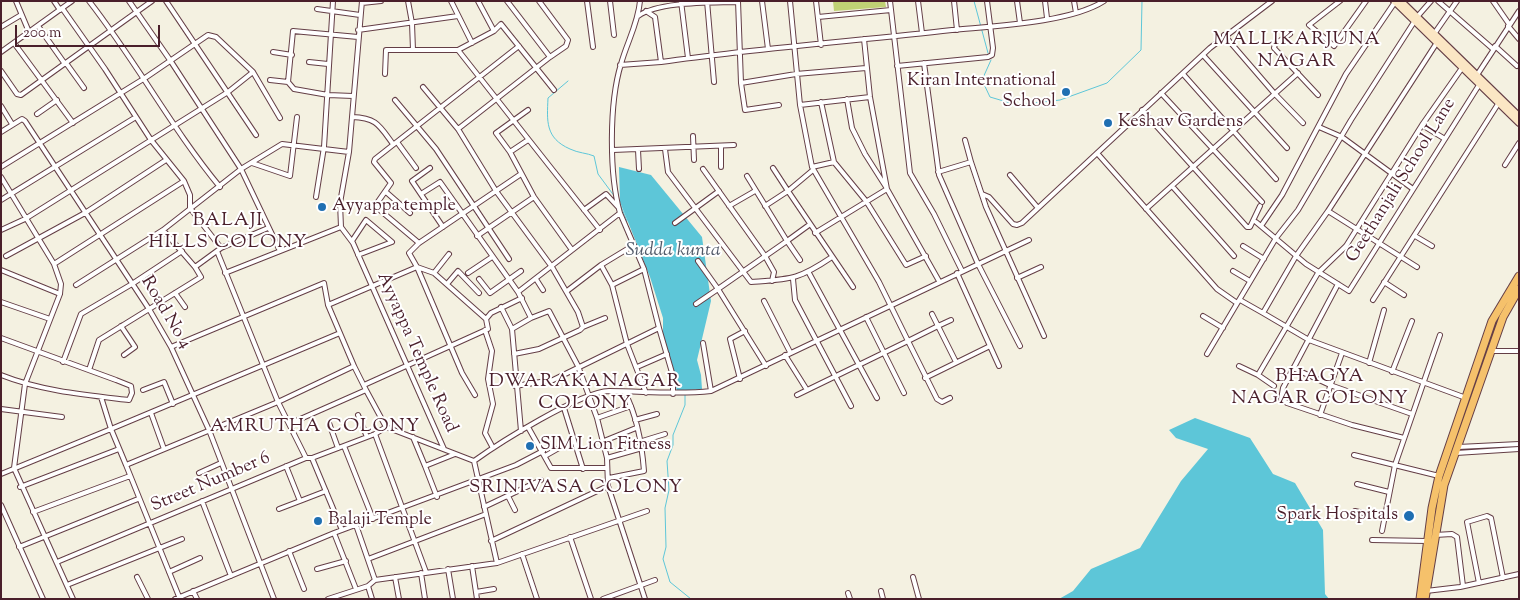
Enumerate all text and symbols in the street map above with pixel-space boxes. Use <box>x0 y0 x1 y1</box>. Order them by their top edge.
scale bar <box>18 15 162 47</box>
text: 200 m <box>23 23 62 44</box>
district label: MALLIKARJUNA NAGAR <box>1212 30 1382 74</box>
place label: Kiran International School <box>907 71 1056 114</box>
marker: Kiran International School <box>1060 86 1072 98</box>
street label: Geethanjali School Lane <box>1343 95 1461 267</box>
place label: Keshav Gardens <box>1118 112 1243 134</box>
marker: Keshav Gardens <box>1102 117 1114 129</box>
place label: Ayyappa temple <box>332 196 456 218</box>
marker: Ayyappa temple <box>316 201 328 213</box>
district label: BALAJI HILLS COLONY <box>147 211 309 255</box>
water label: Sudda kunta <box>625 241 721 263</box>
street label: Ayyappa Temple Road <box>371 269 461 437</box>
street label: Road No 4 <box>135 273 195 353</box>
district label: BHAGYA NAGAR COLONY <box>1230 367 1410 411</box>
district label: DWARAKANAGAR COLONY <box>487 372 683 416</box>
district label: AMRUTHA COLONY <box>208 417 422 439</box>
place label: SIM Lion Fitness <box>540 435 671 457</box>
marker: SIM Lion Fitness <box>524 440 536 452</box>
street label: Street Number 6 <box>148 448 274 518</box>
district label: SRINIVASA COLONY <box>467 478 685 500</box>
place label: Spark Hospitals <box>1276 505 1398 527</box>
marker: Spark Hospitals <box>1402 509 1416 523</box>
place label: Balaji Temple <box>328 510 432 532</box>
marker: Balaji Temple <box>312 515 324 527</box>

